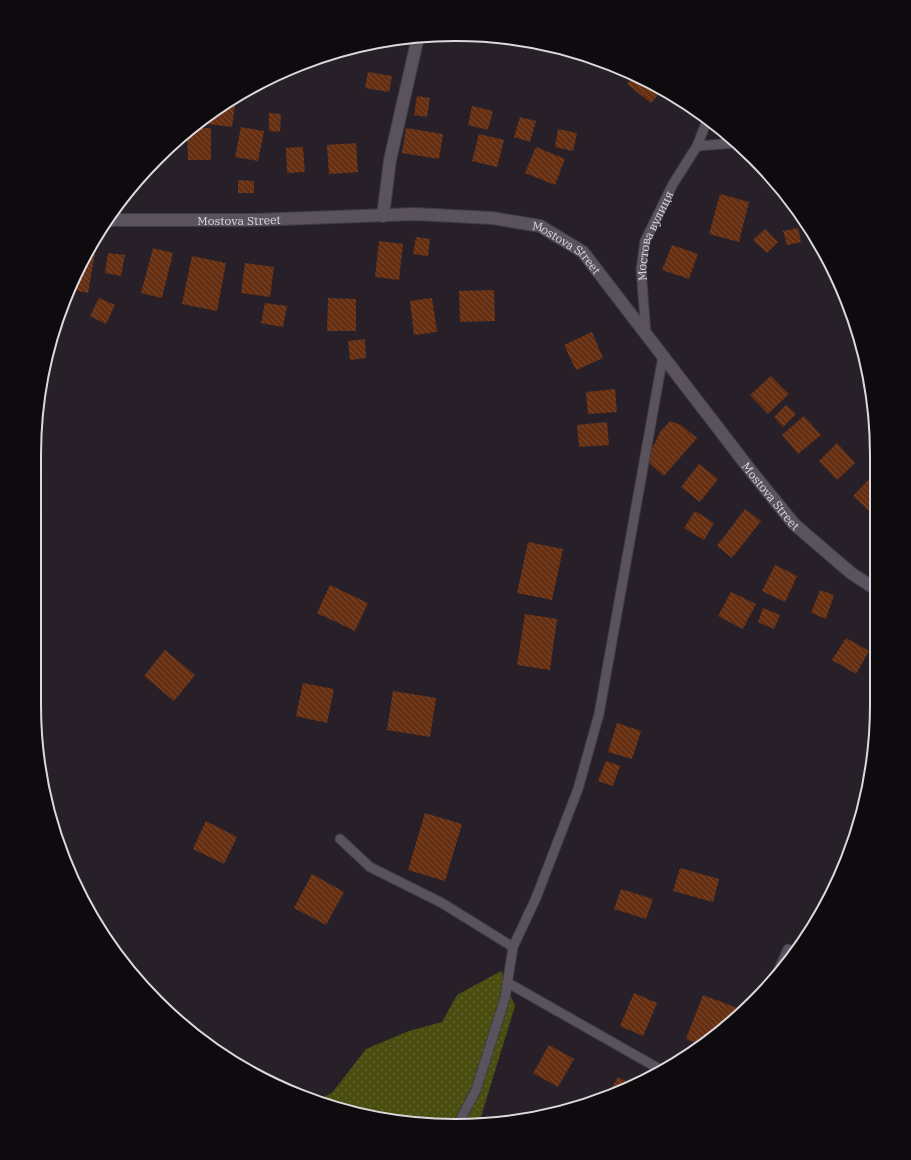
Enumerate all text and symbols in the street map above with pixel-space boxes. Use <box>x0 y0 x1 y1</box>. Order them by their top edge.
street label: Мостова вулиця <box>633 188 676 281</box>
street label: Mostova Street <box>197 211 281 228</box>
street label: Mostova Street <box>531 217 604 277</box>
street label: Mostova Street <box>739 459 803 533</box>

